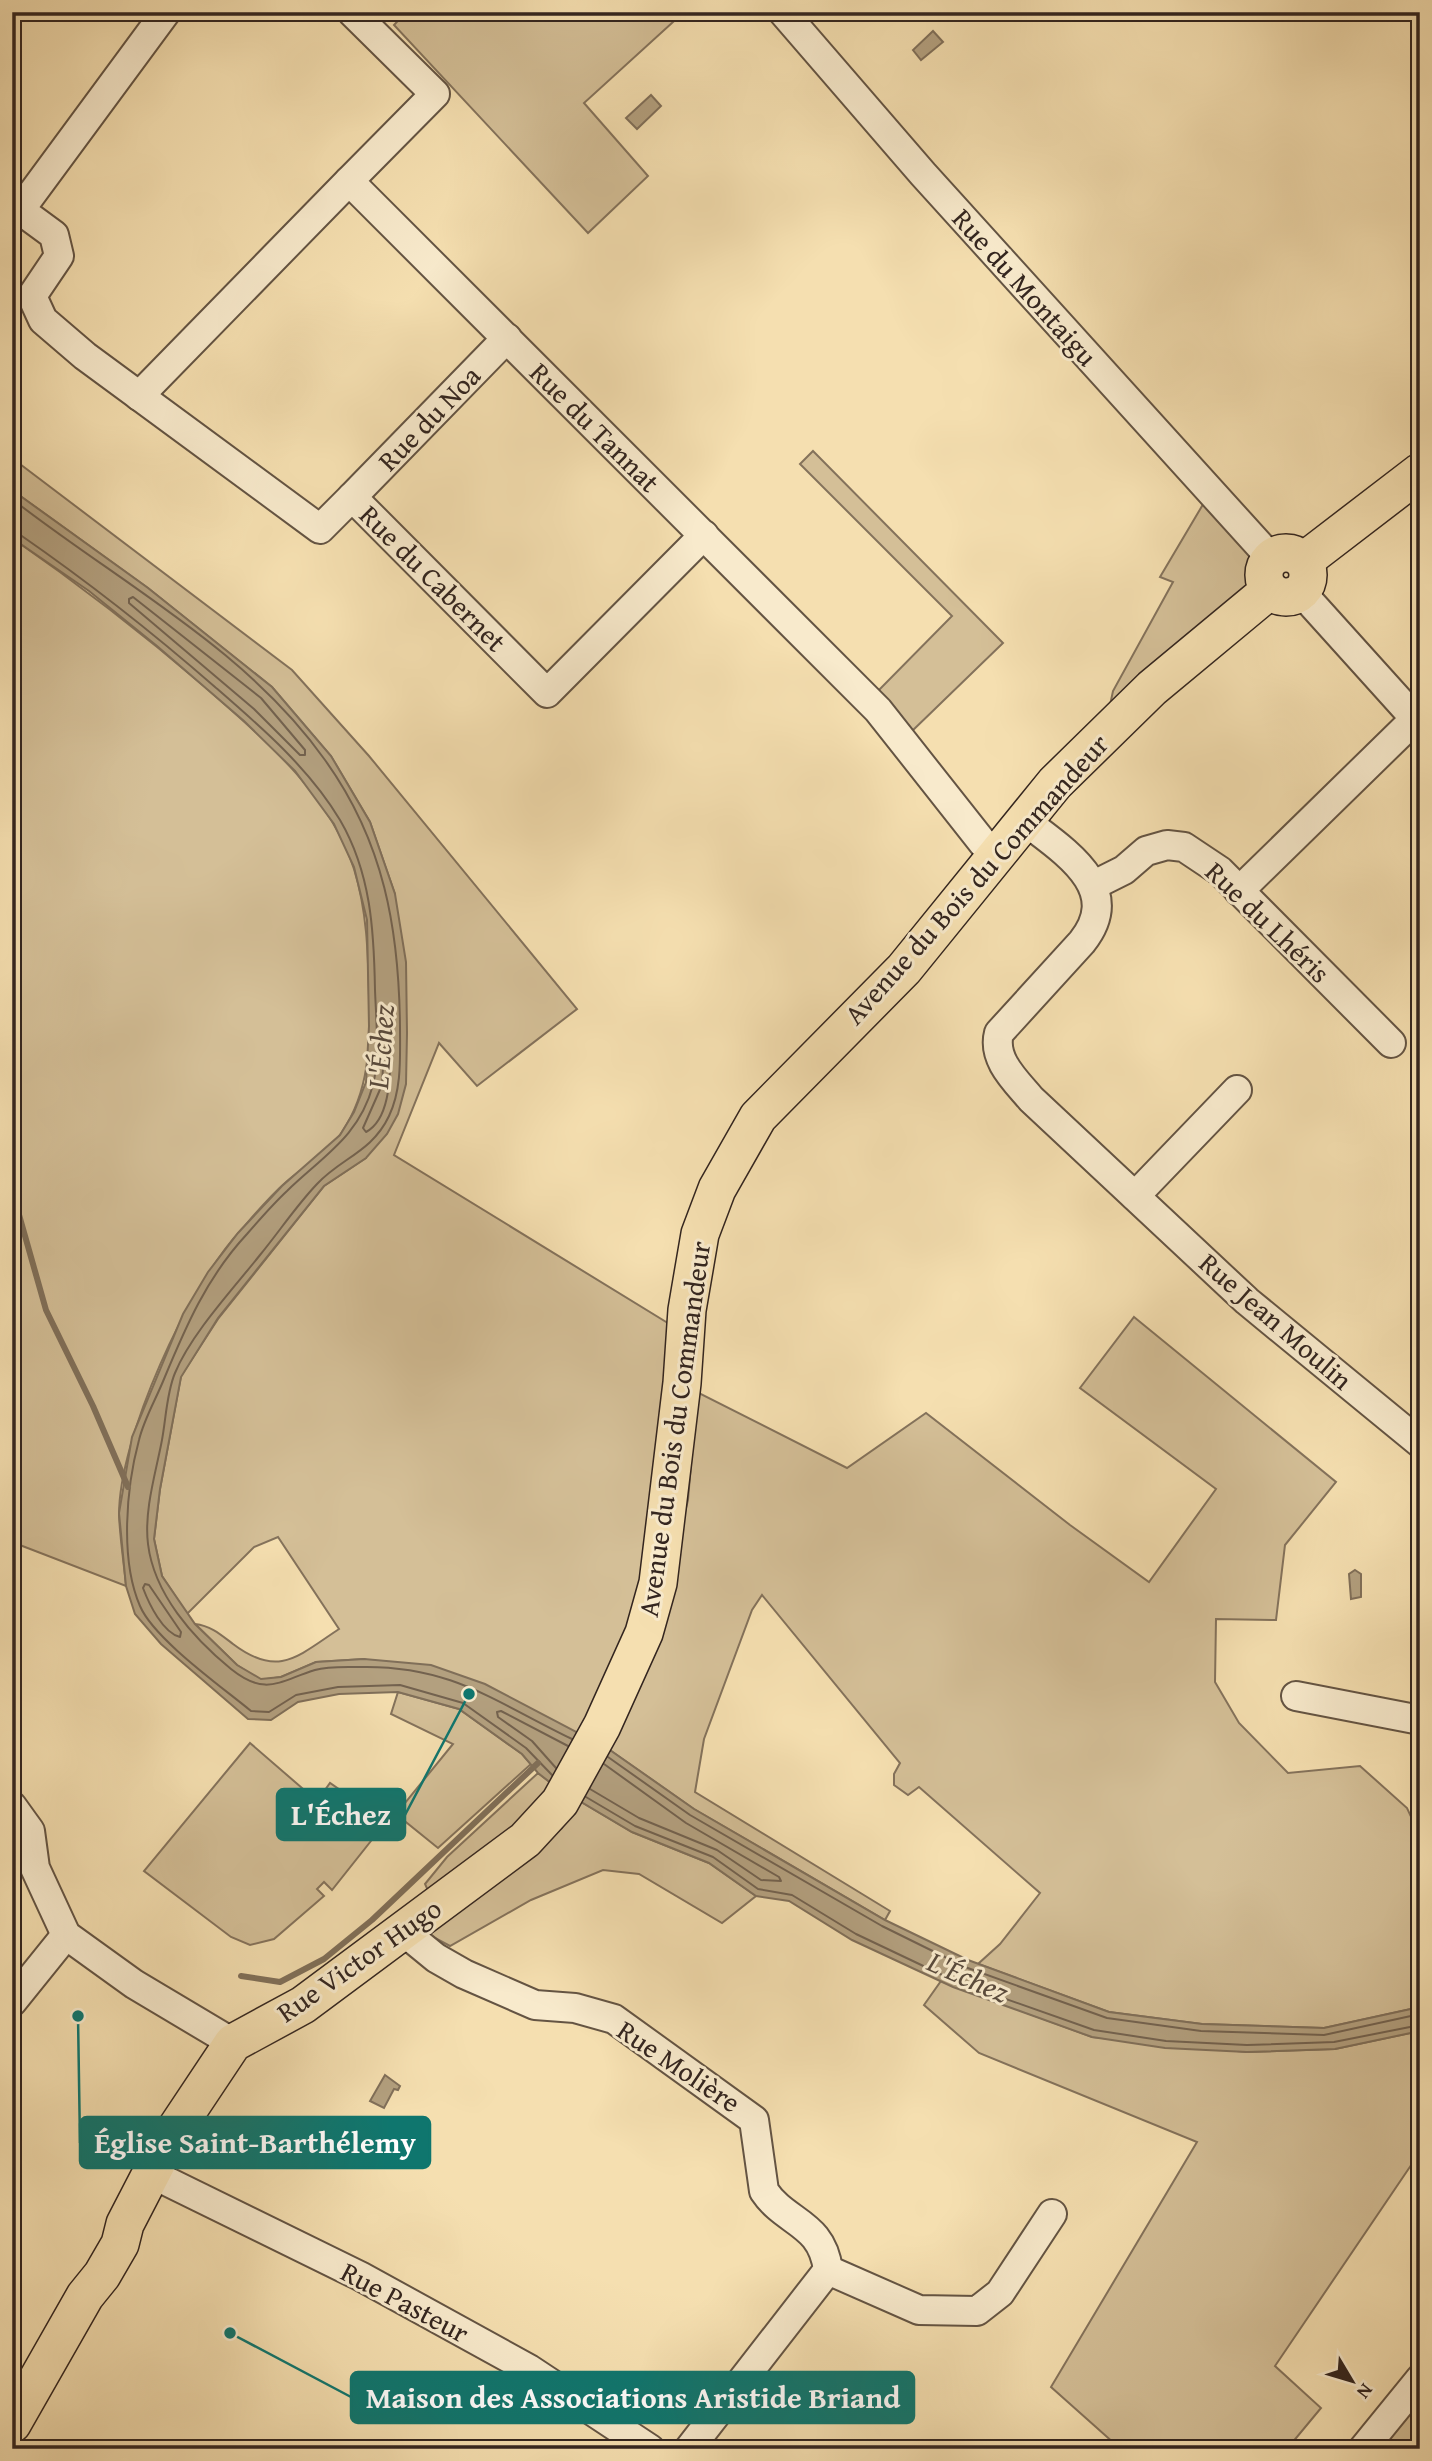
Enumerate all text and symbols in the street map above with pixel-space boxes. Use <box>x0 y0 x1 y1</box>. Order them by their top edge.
street label: Rue du Montaigu <box>943 199 1107 375</box>
street label: Rue du Tannat <box>521 352 670 501</box>
street label: Rue du Noa <box>368 355 490 480</box>
street label: Rue du Cabernet <box>351 495 516 661</box>
street label: Avenue du Bois du Commandeur <box>834 724 1118 1033</box>
street label: Rue du Lhéris <box>1197 851 1340 992</box>
water label: L'Échez <box>355 1003 405 1092</box>
street label: Avenue du Bois du Commandeur <box>627 1238 720 1619</box>
street label: Rue Jean Moulin <box>1191 1242 1362 1399</box>
callout: L'Échez <box>277 1789 405 1840</box>
text: L'Échez <box>291 1792 391 1836</box>
street label: Rue Victor Hugo <box>268 1887 450 2032</box>
water label: L'Échez <box>920 1938 1017 2014</box>
street label: Rue Molière <box>609 2009 749 2122</box>
callout: Église Saint-Barthélemy <box>80 2117 430 2168</box>
text: Église Saint-Barthélemy <box>94 2120 416 2164</box>
street label: Rue Pasteur <box>334 2251 477 2353</box>
north arrow <box>1316 2346 1386 2416</box>
callout: Maison des Associations Aristide Briand <box>351 2372 914 2423</box>
text: Maison des Associations Aristide Briand <box>366 2375 901 2419</box>
text: N <box>1350 2378 1380 2405</box>

